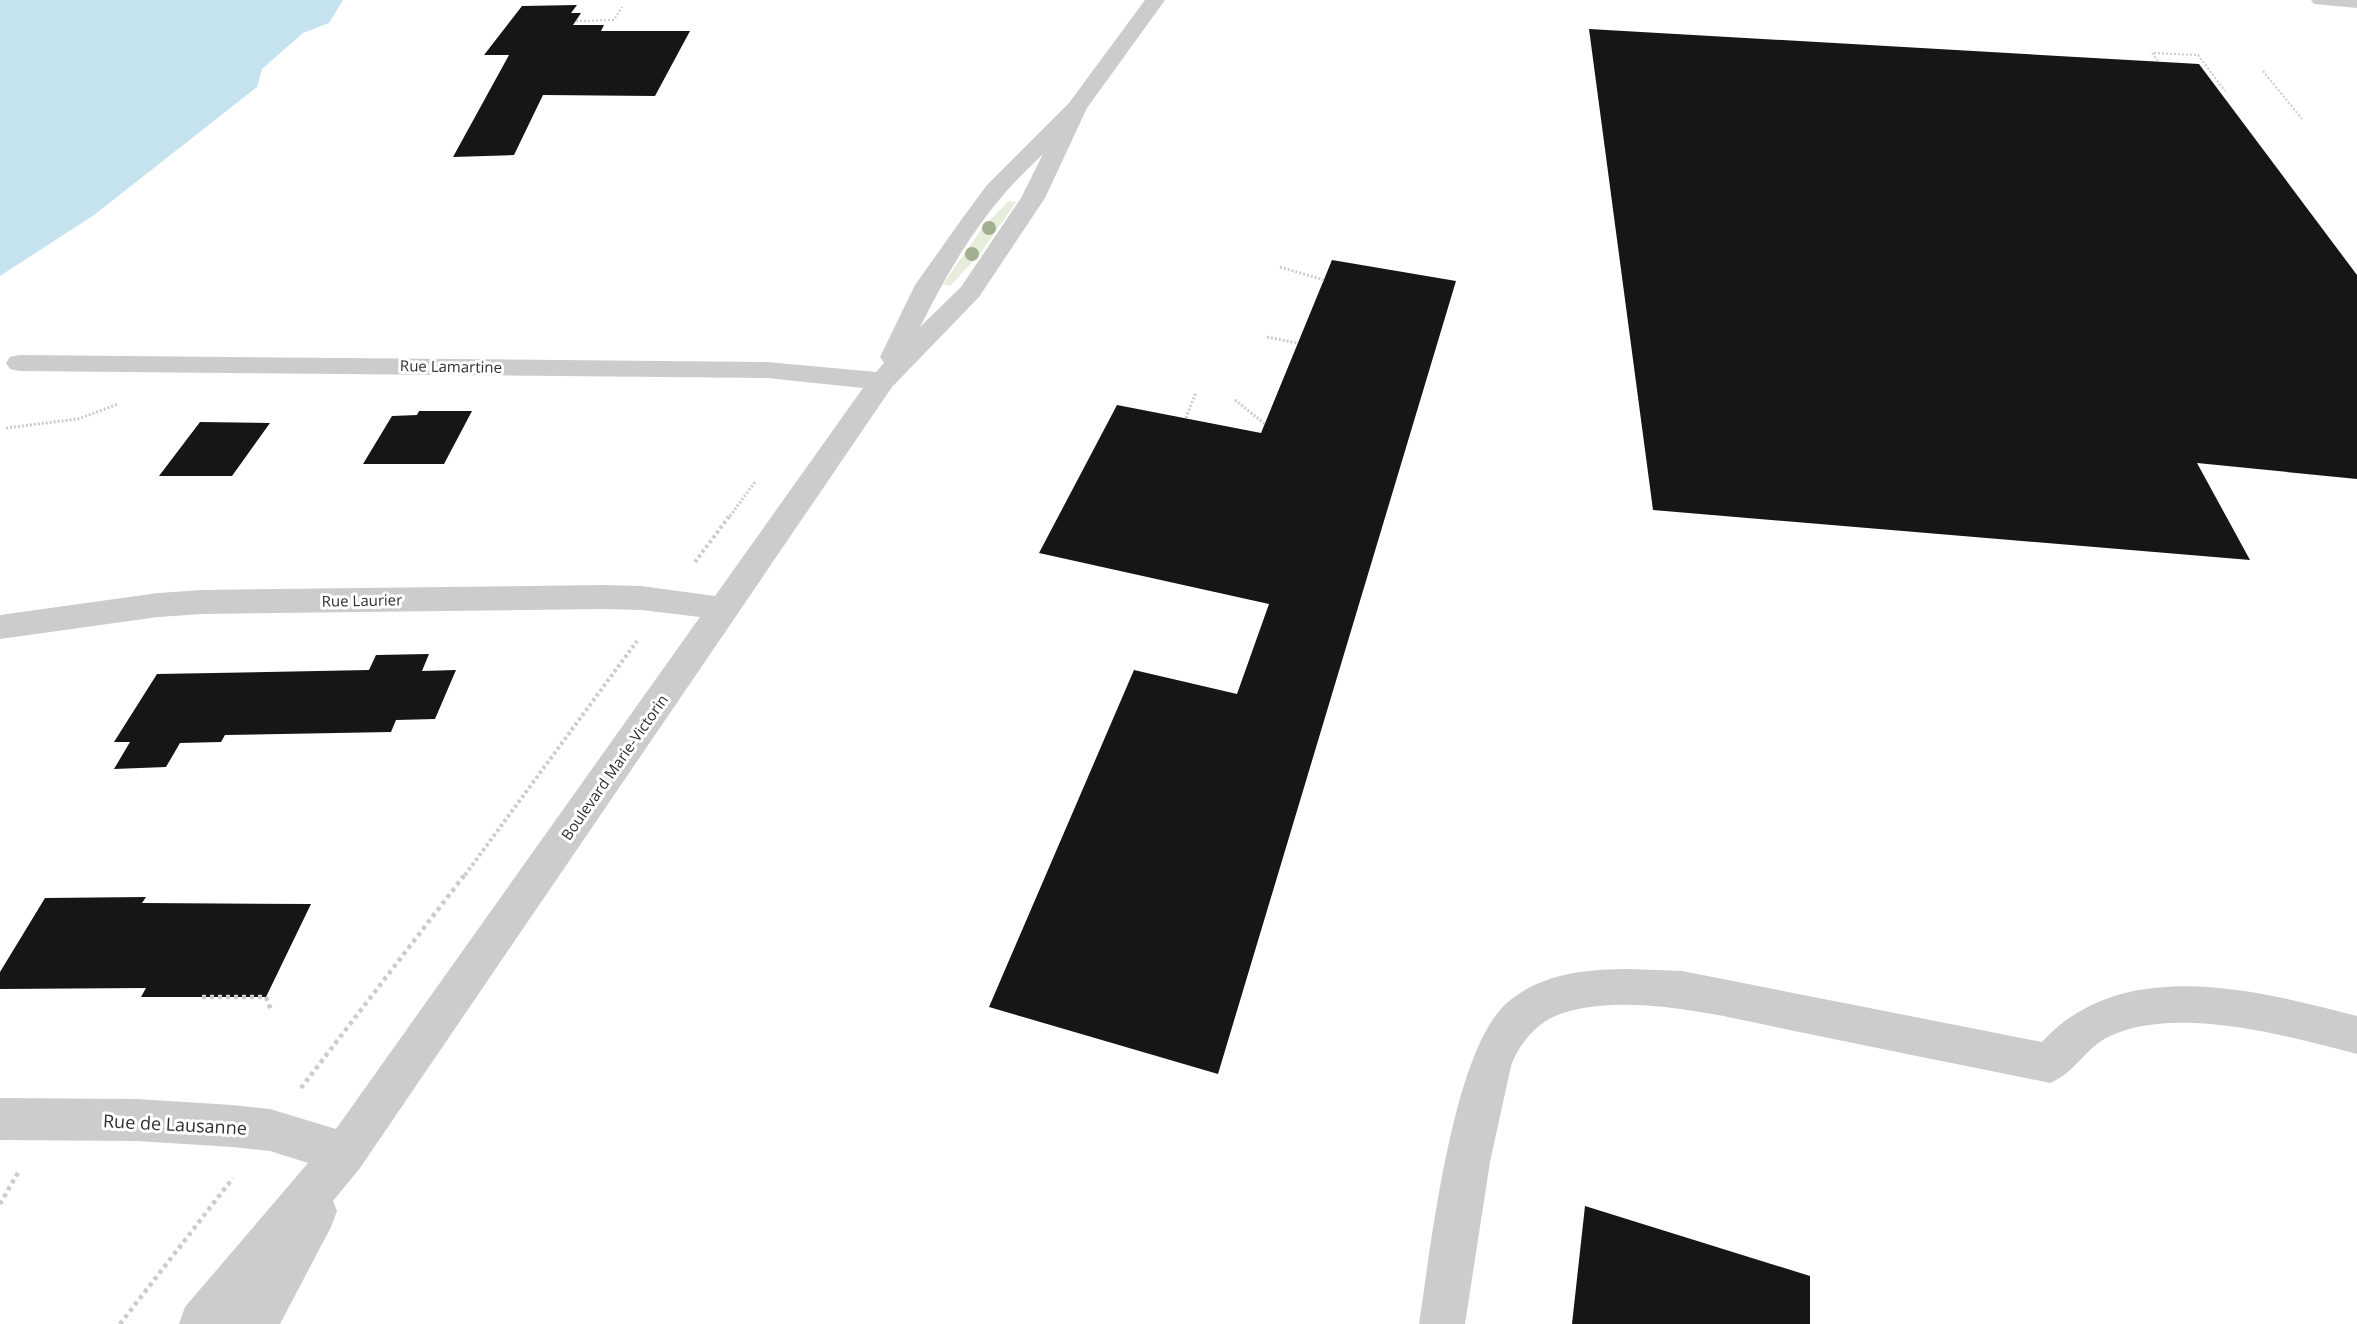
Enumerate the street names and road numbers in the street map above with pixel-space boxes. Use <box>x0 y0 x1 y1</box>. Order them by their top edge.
street label: Rue Lamartine <box>400 355 502 377</box>
street label: Rue Laurier <box>322 589 402 611</box>
street label: Boulevard Marie-Victorin <box>556 690 672 844</box>
street label: Rue de Lausanne <box>103 1108 247 1140</box>

